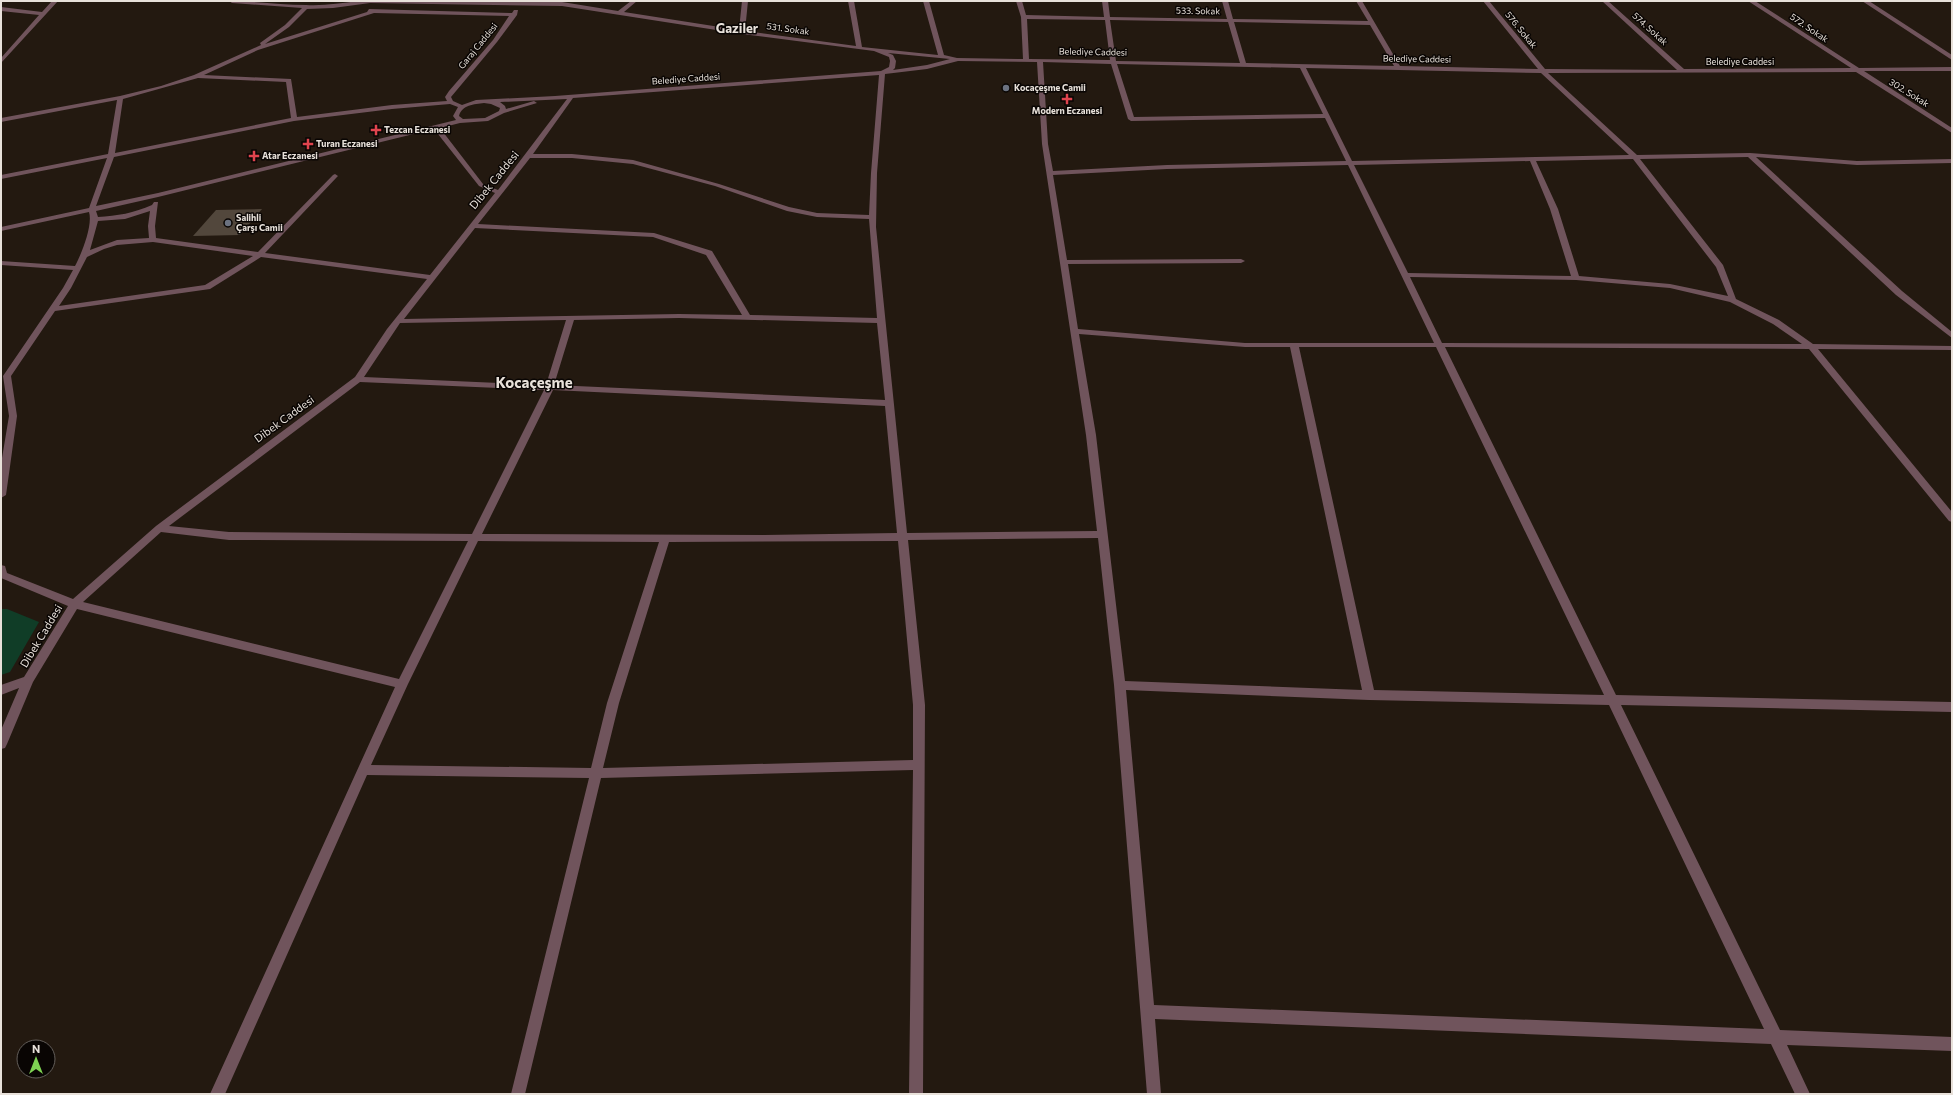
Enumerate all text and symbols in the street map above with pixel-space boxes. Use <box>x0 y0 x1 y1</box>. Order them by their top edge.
street label: 533. Sokak <box>1176 5 1220 16</box>
street label: 576. Sokak <box>1503 9 1540 50</box>
street label: 574. Sokak <box>1630 10 1670 47</box>
street label: 572. Sokak <box>1788 11 1831 44</box>
street label: Garaj Caddesi <box>456 20 499 71</box>
district label: Gaziler <box>716 20 759 36</box>
street label: 531. Sokak <box>766 20 810 37</box>
street label: Belediye Caddesi <box>1059 45 1127 58</box>
street label: Belediye Caddesi <box>1383 52 1451 65</box>
street label: Belediye Caddesi <box>1706 56 1774 67</box>
street label: Belediye Caddesi <box>651 71 721 86</box>
street label: 302. Sokak <box>1887 76 1931 109</box>
place label: Kocaçeşme Camii <box>1014 82 1086 93</box>
marker: Kocaçeşme Camii <box>1001 83 1011 93</box>
marker: Modern Eczanesi <box>1062 94 1072 104</box>
place label: Modern Eczanesi <box>1032 105 1103 116</box>
place label: Tezcan Eczanesi <box>384 124 451 135</box>
marker: Tezcan Eczanesi <box>371 125 381 135</box>
place label: Turan Eczanesi <box>316 138 378 149</box>
marker: Turan Eczanesi <box>303 139 313 149</box>
street label: Dibek Caddesi <box>466 148 521 211</box>
place label: Atar Eczanesi <box>262 150 318 161</box>
marker: Atar Eczanesi <box>249 151 259 161</box>
place label: Salihli Çarşı Camii <box>236 212 283 233</box>
marker: Salihli Çarşı Camii <box>223 218 233 228</box>
district label: Kocaçeşme <box>495 373 573 391</box>
street label: Dibek Caddesi <box>251 392 316 445</box>
street label: Dibek Caddesi <box>17 602 64 669</box>
north arrow <box>16 1039 56 1079</box>
text: N <box>32 1042 40 1055</box>

